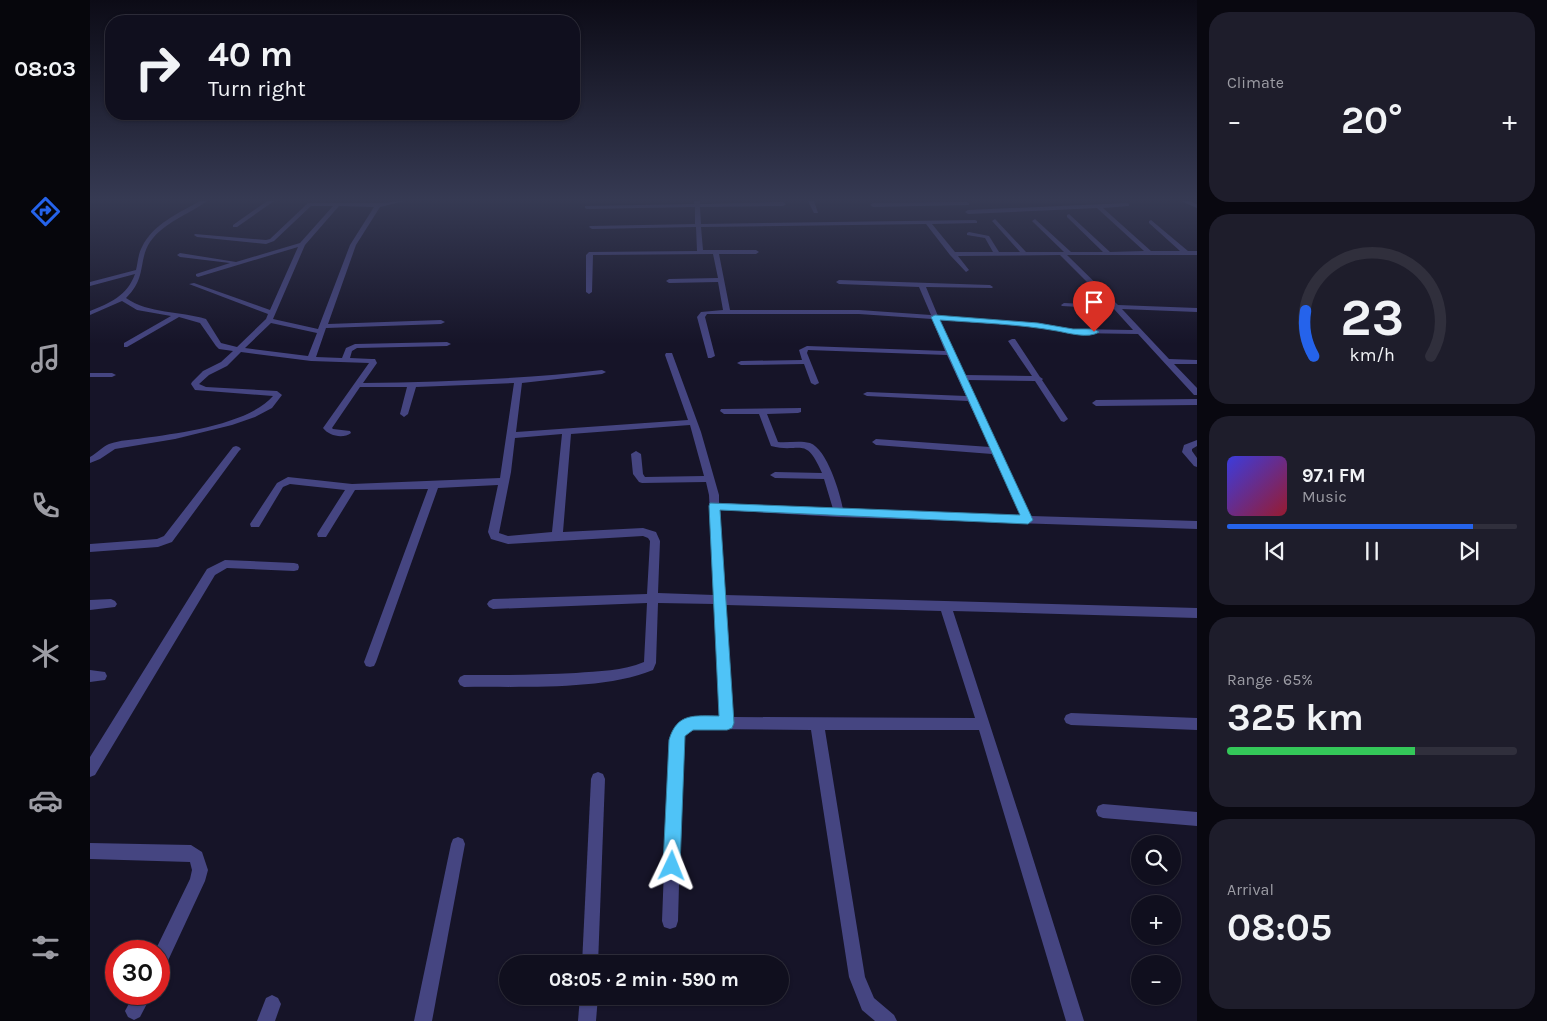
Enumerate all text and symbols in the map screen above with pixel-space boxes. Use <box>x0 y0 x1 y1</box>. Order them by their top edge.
text: 40 m <box>208 34 293 75</box>
icon: right <box>125 35 190 100</box>
text: 08:03 <box>14 56 76 82</box>
text: Climate <box>1227 73 1284 92</box>
text: Turn right <box>208 76 306 102</box>
text: 20° <box>1341 98 1403 143</box>
text: − <box>1227 104 1242 137</box>
text: + <box>1502 104 1517 137</box>
icon: directions <box>28 194 63 229</box>
pin <box>1073 281 1115 332</box>
text: 23 <box>1340 287 1404 348</box>
icon: arrive <box>1080 288 1108 316</box>
icon: music <box>28 341 63 376</box>
text: km/h <box>1349 345 1395 366</box>
text: 97.1 FM <box>1302 465 1366 487</box>
text: Music <box>1302 487 1347 506</box>
icon: phone <box>28 488 63 523</box>
icon: previous <box>1261 537 1289 565</box>
icon: pause <box>1358 537 1386 565</box>
icon: next <box>1455 537 1483 565</box>
icon: climate <box>28 636 63 671</box>
text: Range · 65% <box>1227 670 1313 689</box>
text: 325 km <box>1227 695 1364 740</box>
icon: car <box>28 783 63 818</box>
map controls <box>1131 835 1181 1005</box>
button: search <box>1131 835 1181 885</box>
position arrow <box>645 839 697 891</box>
text: Arrival <box>1227 880 1274 899</box>
button: + <box>1131 895 1181 945</box>
text: 08:05 <box>1227 905 1332 950</box>
icon: filters <box>28 930 63 965</box>
speed limit sign: 30 <box>105 940 170 1005</box>
button: − <box>1131 955 1181 1005</box>
text: 08:05 · 2 min · 590 m <box>549 969 739 991</box>

